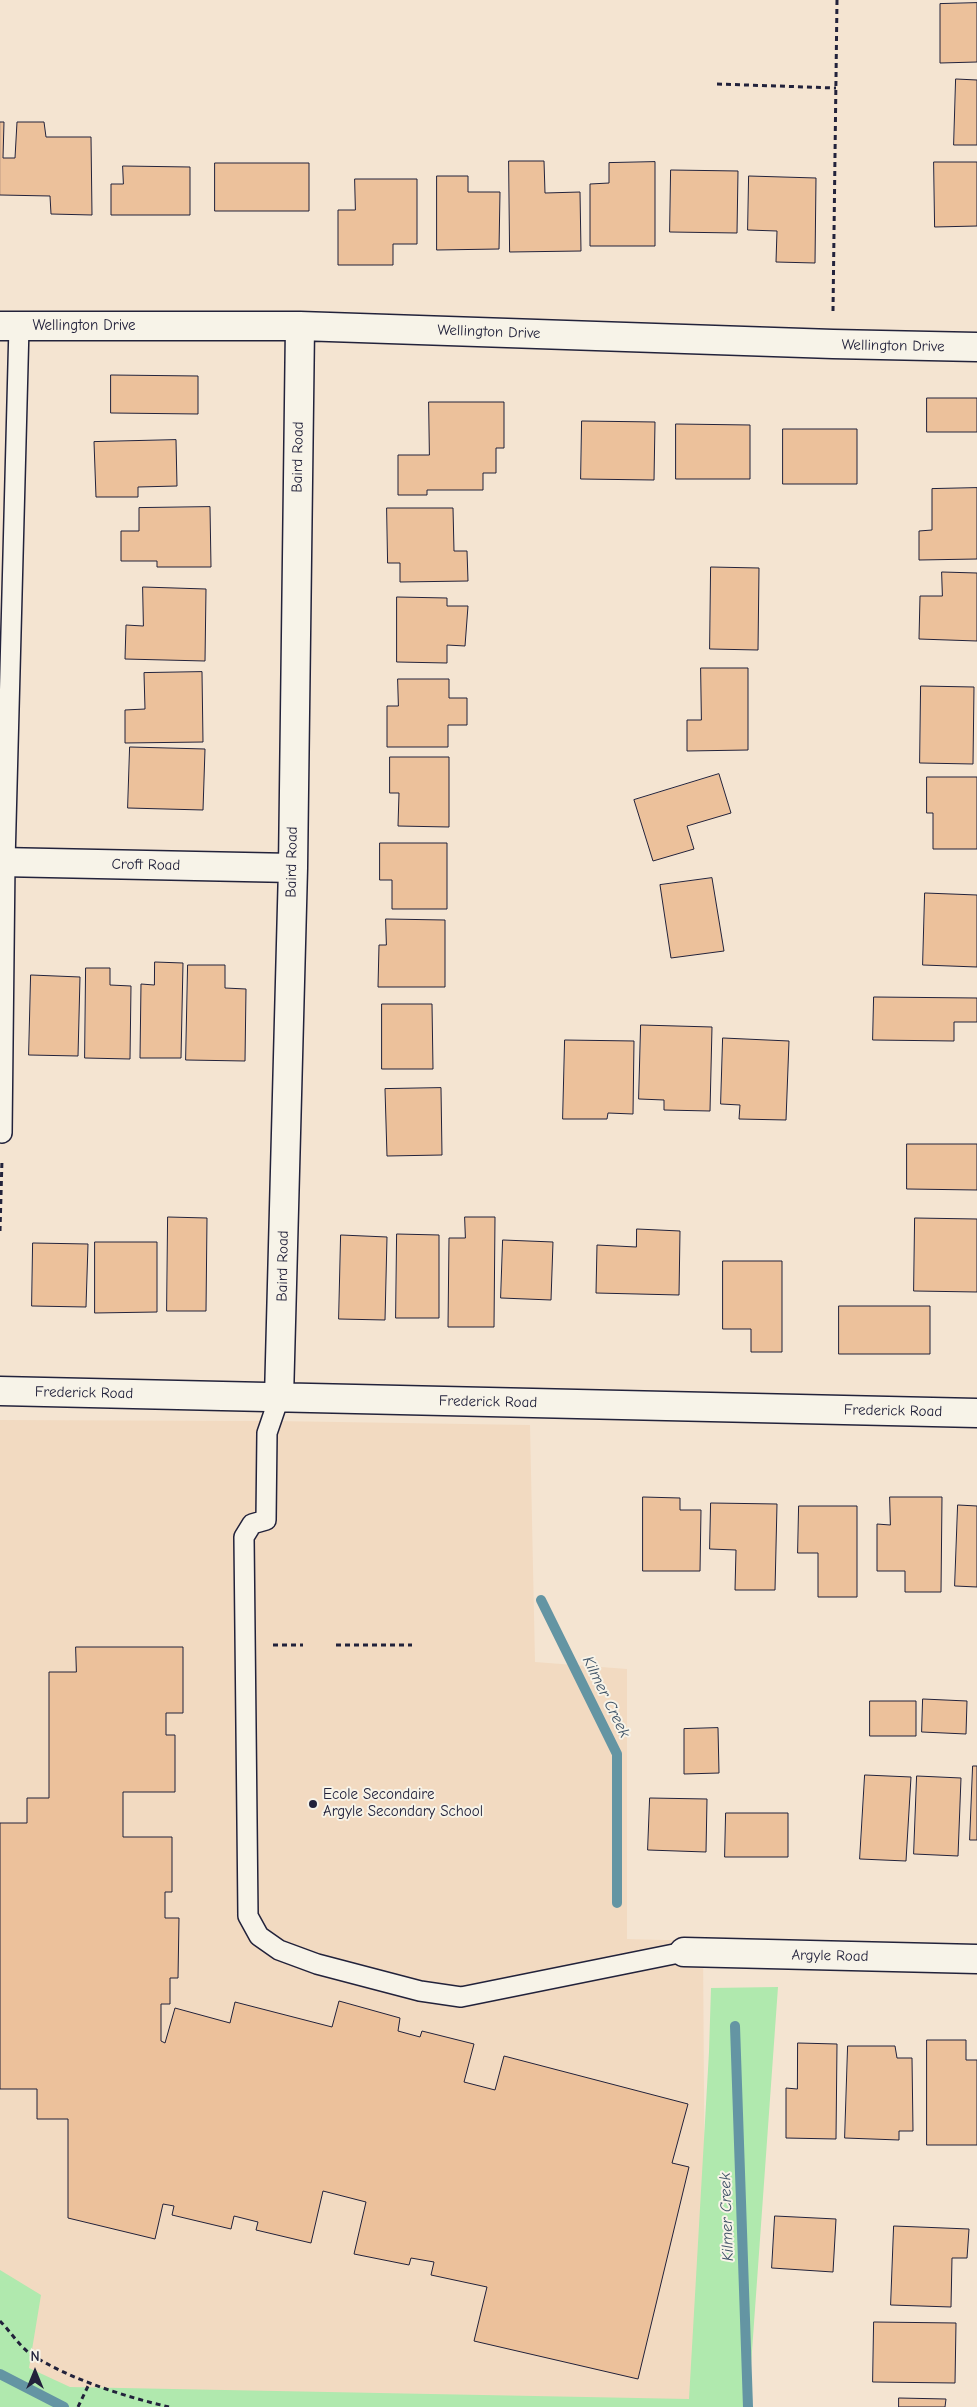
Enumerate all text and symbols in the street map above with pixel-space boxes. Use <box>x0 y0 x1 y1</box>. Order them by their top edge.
street label: Wellington Drive <box>32 317 136 335</box>
street label: Wellington Drive <box>437 321 541 343</box>
street label: Wellington Drive <box>841 336 945 356</box>
street label: Baird Road <box>288 421 308 493</box>
street label: Baird Road <box>282 826 302 898</box>
street label: Croft Road <box>112 855 180 875</box>
street label: Baird Road <box>273 1230 293 1302</box>
street label: Frederick Road <box>35 1383 133 1403</box>
street label: Frederick Road <box>439 1392 537 1412</box>
street label: Frederick Road <box>844 1401 942 1421</box>
water label: Kilmer Creek <box>578 1653 634 1741</box>
place label: Ecole Secondaire Argyle Secondary School <box>323 1786 483 1821</box>
marker: Ecole Secondaire Argyle Secondary School <box>307 1798 319 1810</box>
street label: Argyle Road <box>791 1946 869 1966</box>
water label: Kilmer Creek <box>716 2172 738 2262</box>
north arrow <box>10 2347 60 2397</box>
text: N <box>30 2348 40 2365</box>

